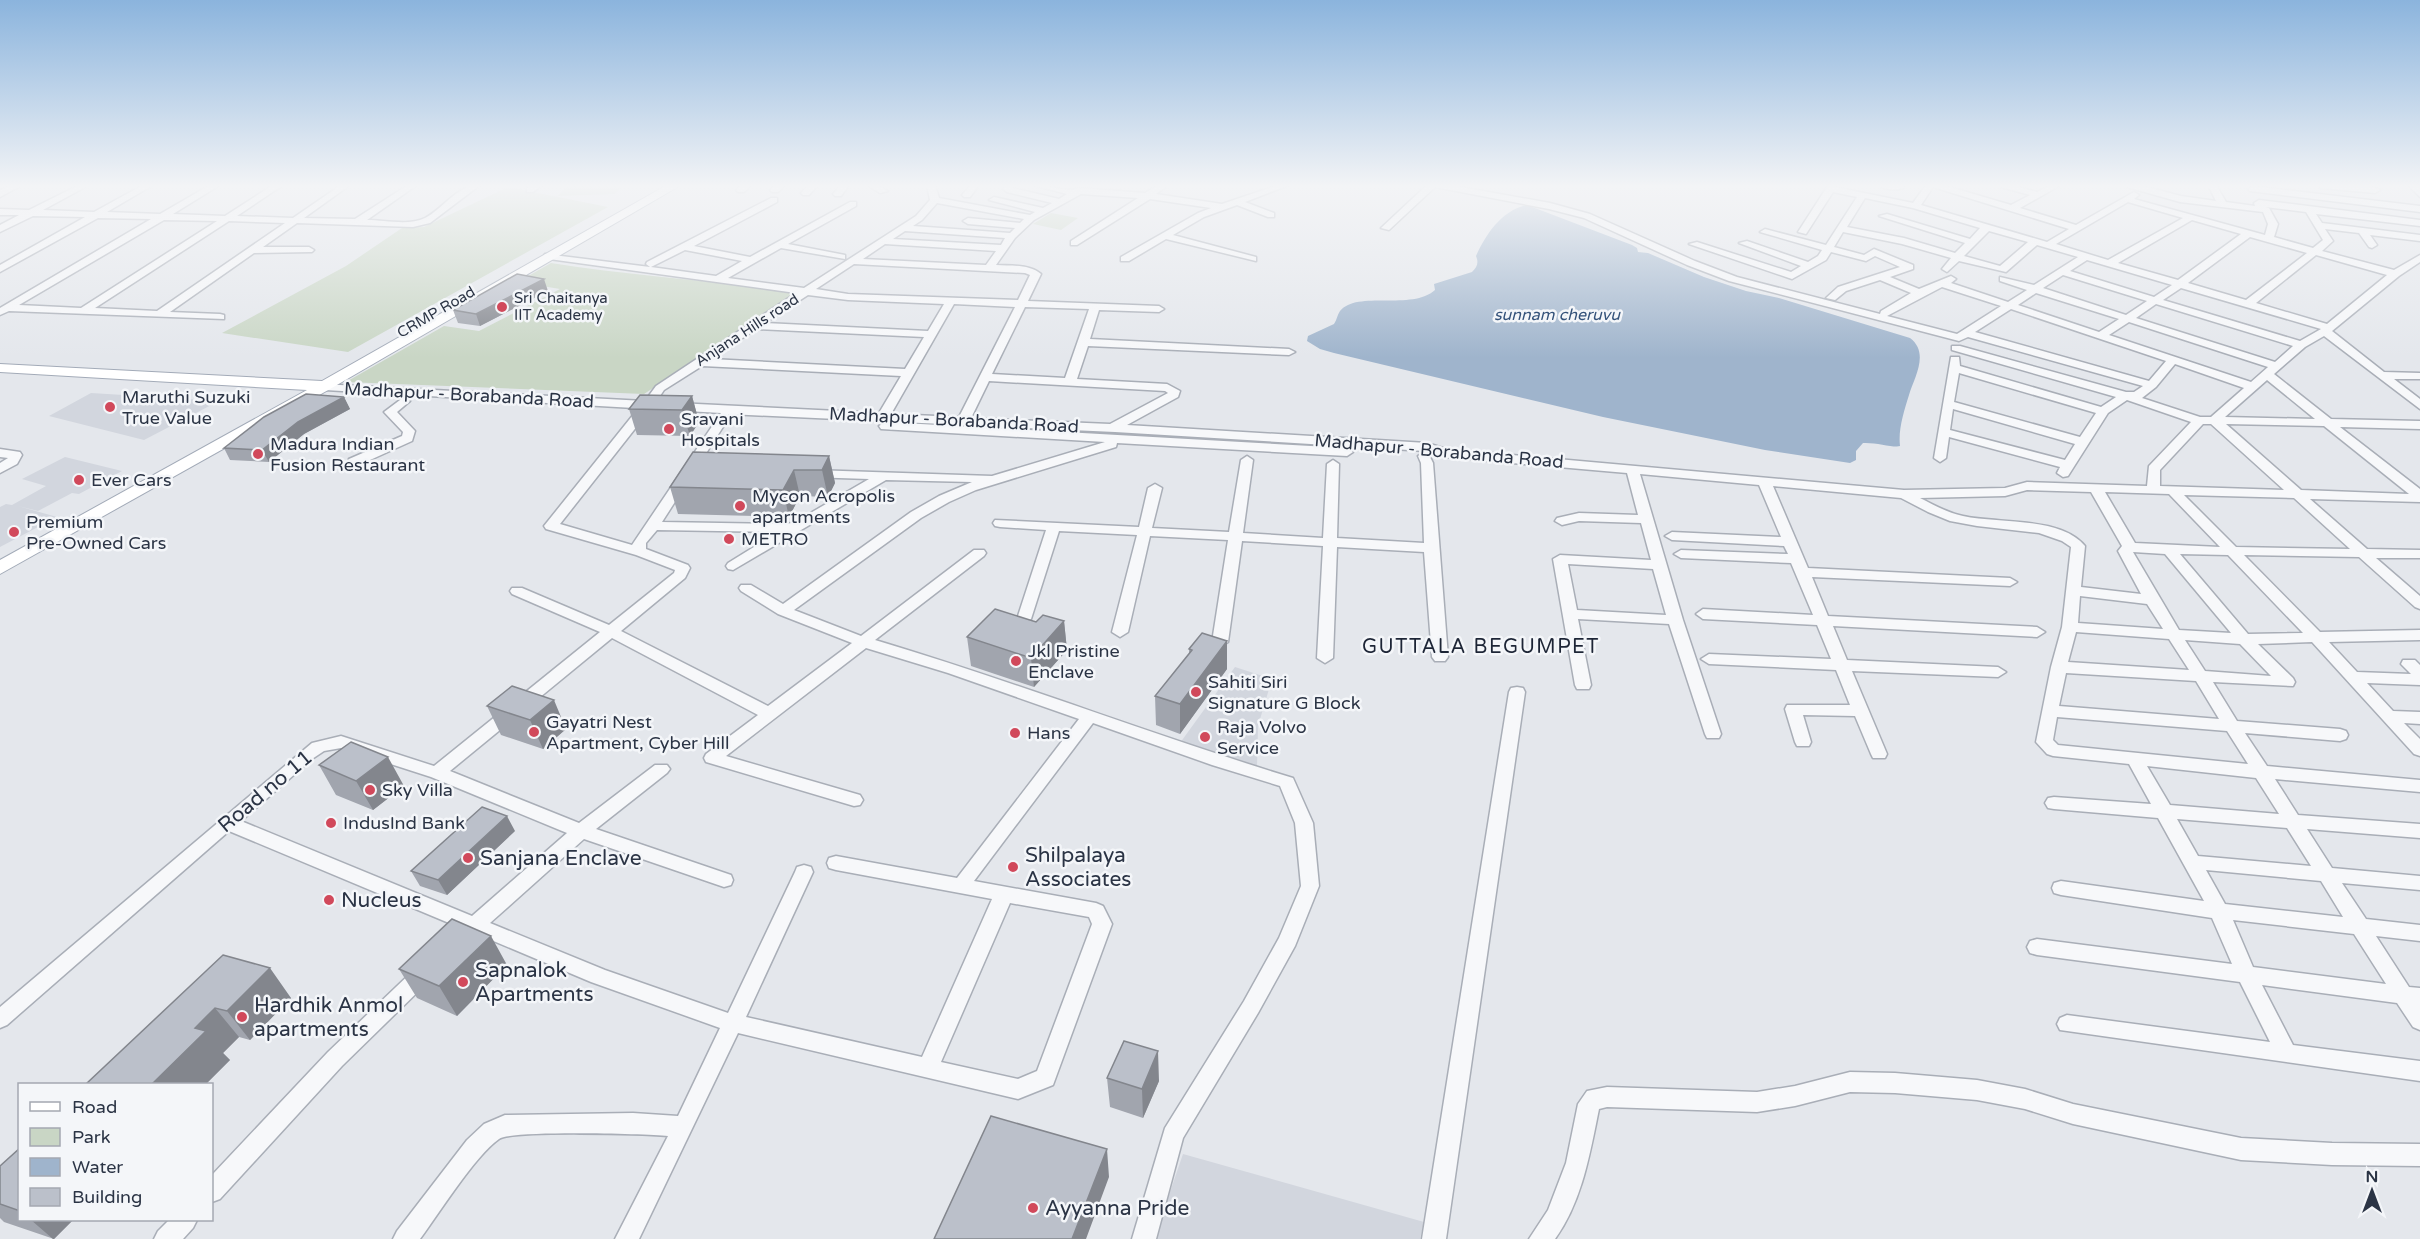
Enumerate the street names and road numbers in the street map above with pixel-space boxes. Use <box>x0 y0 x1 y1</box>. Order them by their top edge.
street label: CRMP Road <box>394 282 478 342</box>
street label: Anjana Hills road <box>692 290 802 370</box>
street label: Madhapur - Borabanda Road <box>344 377 594 413</box>
street label: Madhapur - Borabanda Road <box>829 402 1079 438</box>
street label: Madhapur - Borabanda Road <box>1314 429 1564 473</box>
street label: Road no 11 <box>213 745 318 838</box>

